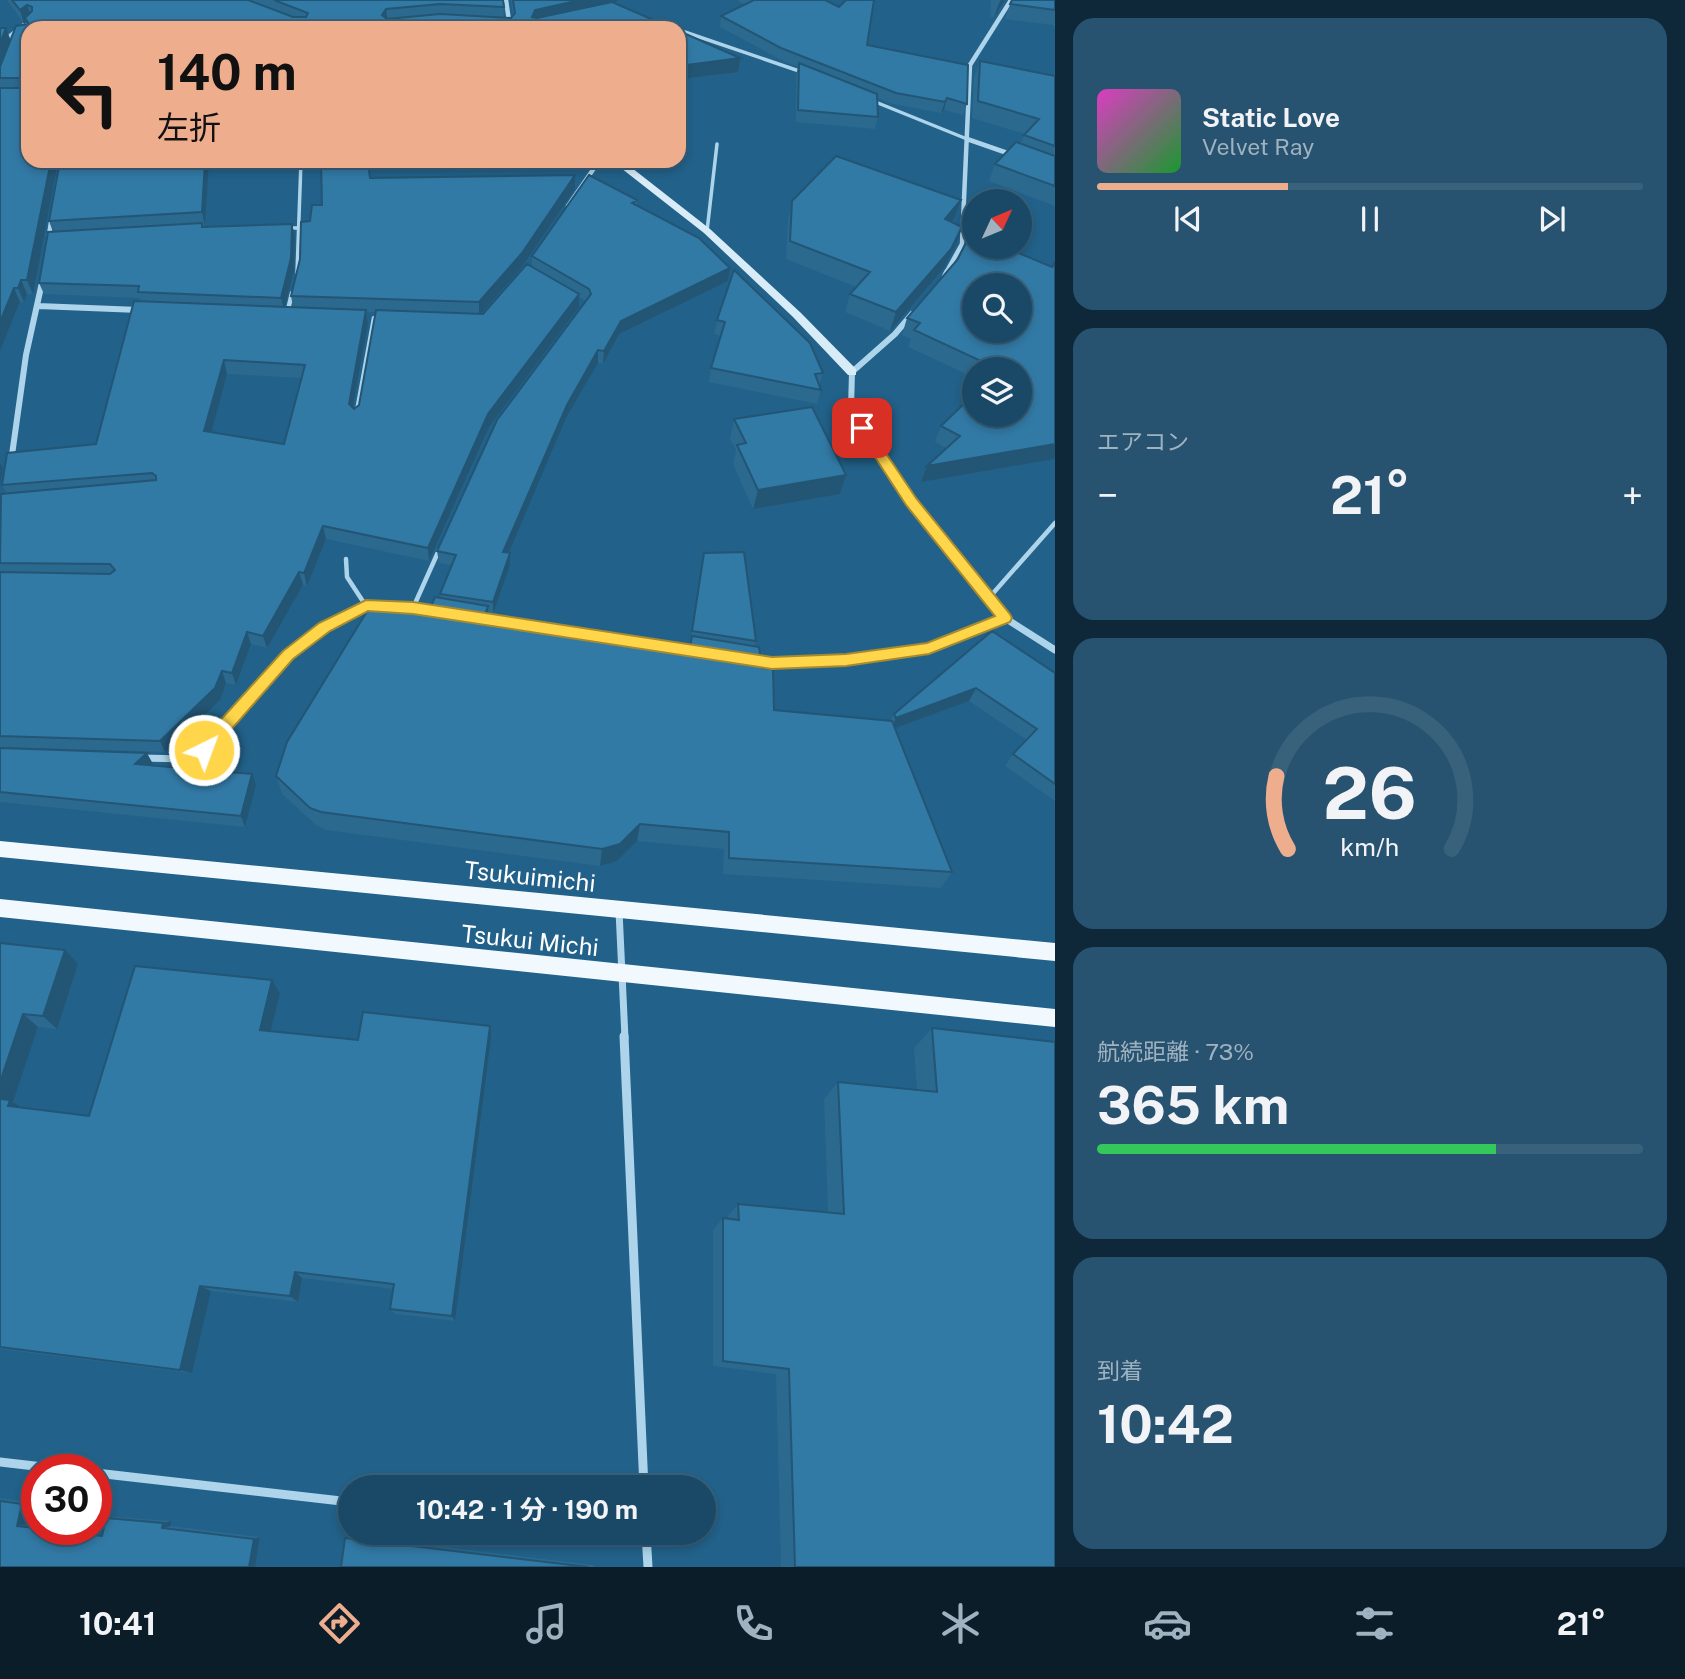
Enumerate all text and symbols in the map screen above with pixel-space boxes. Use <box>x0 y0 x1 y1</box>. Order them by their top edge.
text: 140 m <box>157 43 297 101</box>
icon: left <box>42 49 133 140</box>
text: Static Love <box>1202 102 1340 133</box>
text: 左折 <box>157 109 221 146</box>
text: Velvet Ray <box>1202 133 1314 160</box>
north arrow <box>962 189 1032 259</box>
map controls <box>962 189 1032 427</box>
icon: previous <box>1169 200 1207 238</box>
icon: pause <box>1351 200 1389 238</box>
icon: next <box>1533 200 1571 238</box>
button: search <box>962 273 1032 343</box>
button: layers <box>962 357 1032 427</box>
pin <box>832 398 892 458</box>
icon: arrive <box>843 409 881 447</box>
text: エアコン <box>1097 428 1189 455</box>
text: 21° <box>1330 465 1410 526</box>
text: − <box>1097 473 1118 518</box>
text: + <box>1622 473 1643 518</box>
position arrow <box>167 713 241 787</box>
text: 26 <box>1323 751 1417 836</box>
text: km/h <box>1341 832 1399 862</box>
street label: Tsukuimichi <box>463 855 597 897</box>
street label: Tsukui Michi <box>460 919 600 961</box>
text: 航続距離 · 73% <box>1097 1038 1254 1065</box>
text: 365 km <box>1097 1075 1289 1136</box>
text: 到着 <box>1097 1357 1143 1384</box>
text: 10:42 <box>1097 1394 1234 1455</box>
speed limit sign: 30 <box>21 1454 112 1545</box>
text: 10:42 · 1 分 · 190 m <box>416 1494 638 1525</box>
icon: directions <box>315 1599 364 1648</box>
icon: music <box>522 1599 571 1648</box>
icon: phone <box>729 1599 778 1648</box>
icon: climate <box>936 1599 985 1648</box>
icon: car <box>1143 1599 1192 1648</box>
icon: filters <box>1350 1599 1399 1648</box>
text: 10:41 <box>79 1605 157 1642</box>
text: 21° <box>1557 1605 1606 1642</box>

